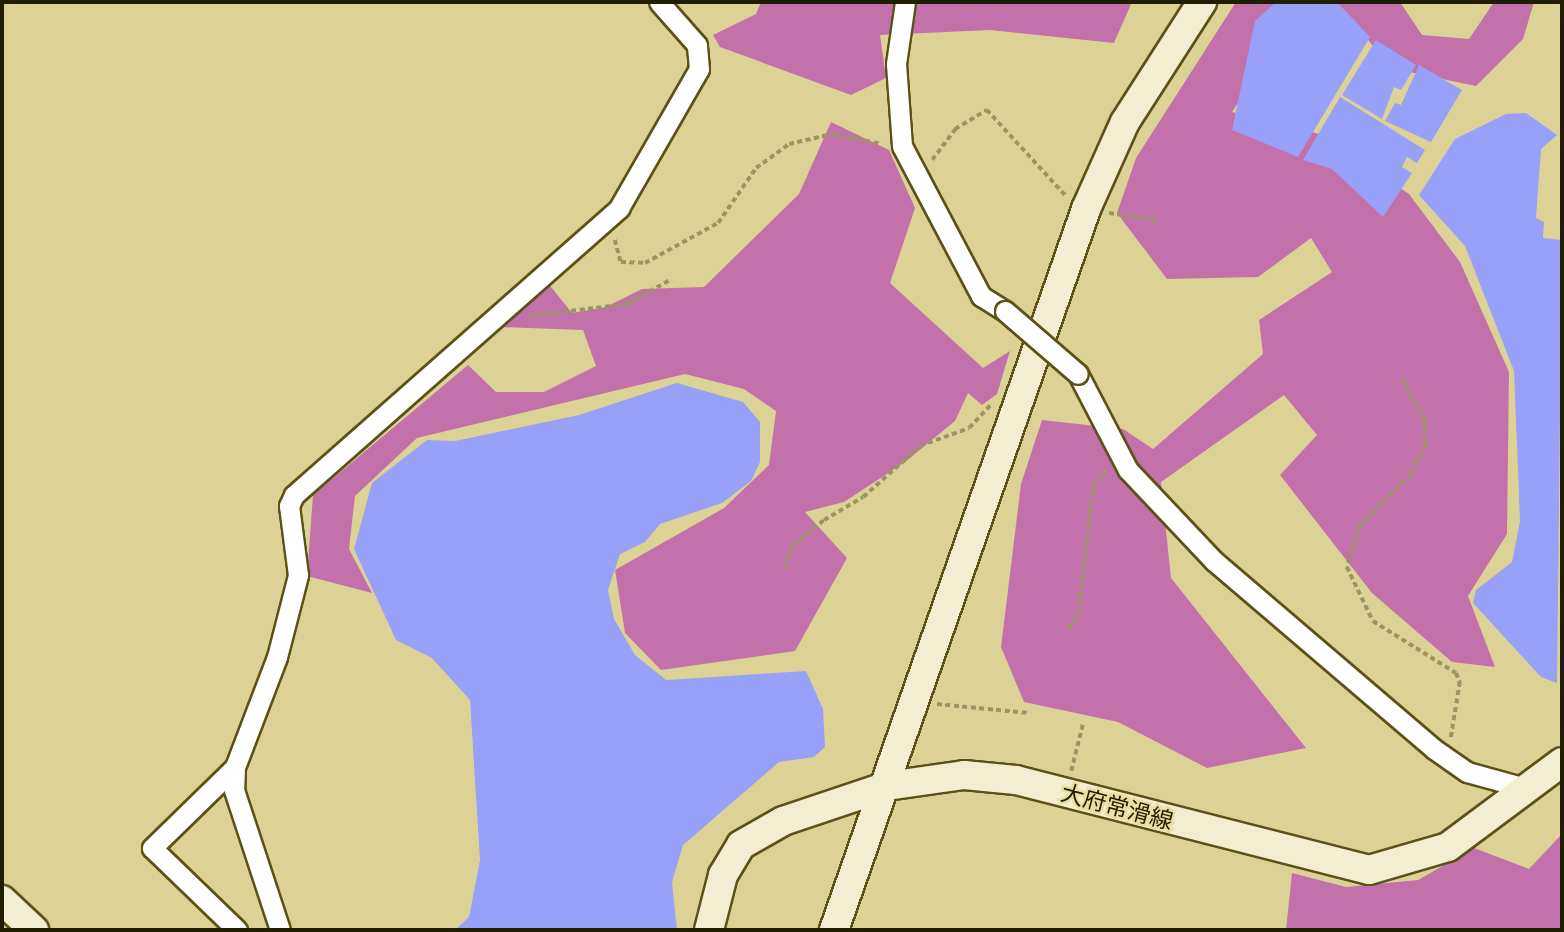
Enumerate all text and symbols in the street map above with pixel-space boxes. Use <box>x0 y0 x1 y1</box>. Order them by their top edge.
street label: 大府常滑線 <box>1058 779 1176 835</box>

